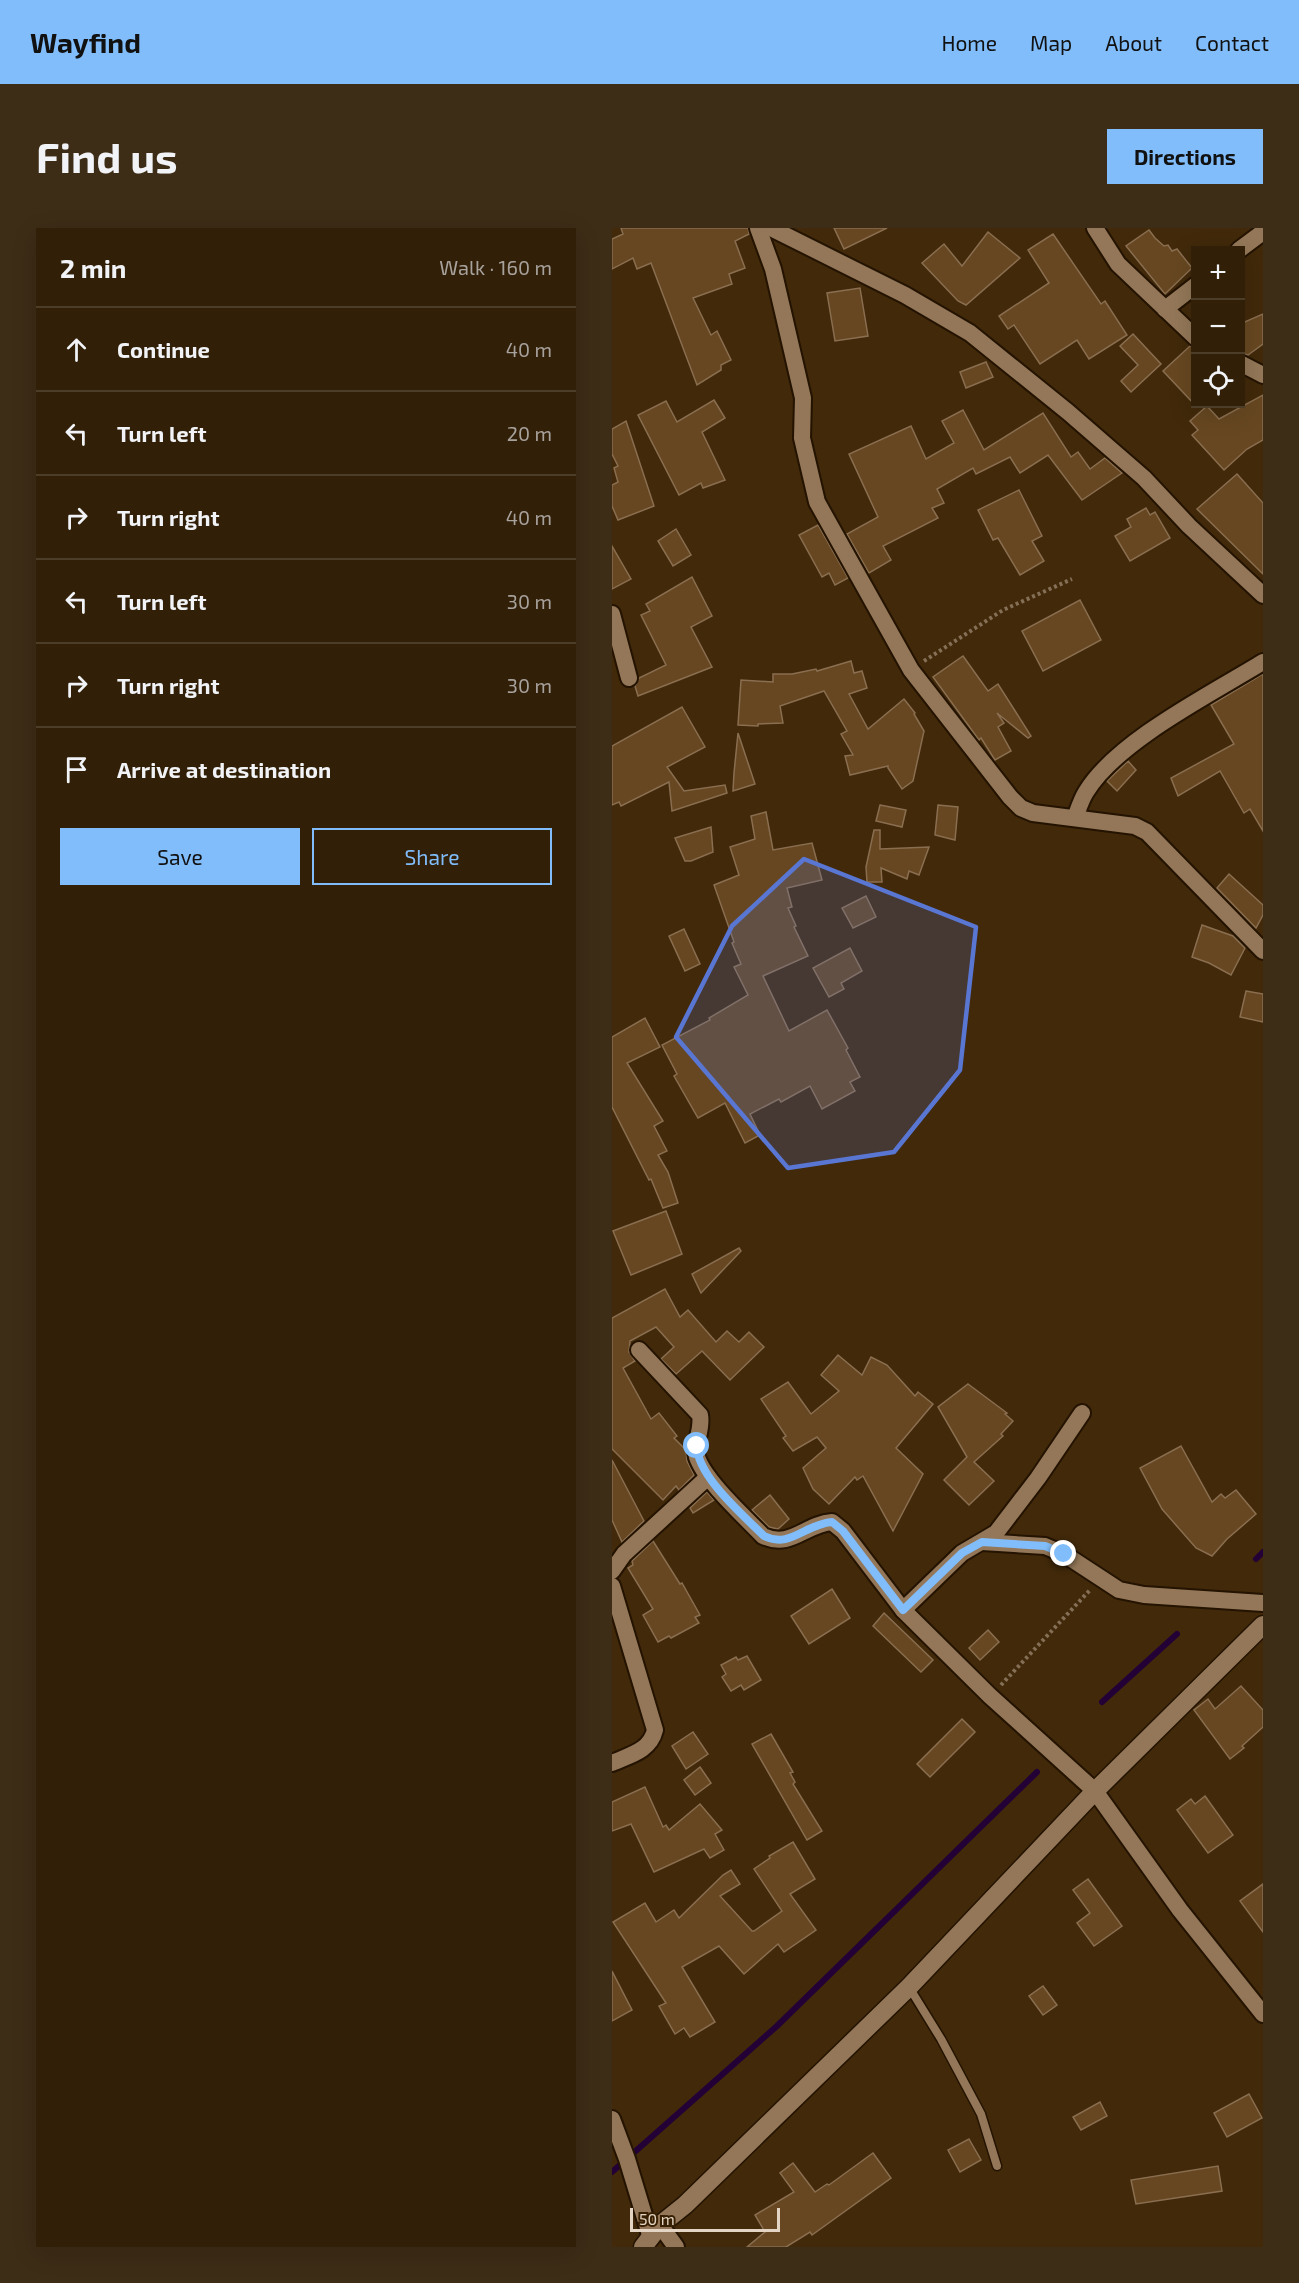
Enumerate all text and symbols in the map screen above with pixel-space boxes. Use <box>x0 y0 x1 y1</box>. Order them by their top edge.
text: Wayfind <box>30 25 141 59</box>
text: Home <box>941 30 997 55</box>
text: Map <box>1030 30 1072 55</box>
text: About <box>1105 30 1162 55</box>
text: Contact <box>1195 30 1269 55</box>
button: Directions <box>1107 129 1263 184</box>
text: Find us <box>36 131 178 181</box>
map controls <box>1191 246 1245 408</box>
button: + <box>1191 246 1245 300</box>
text: 2 min <box>60 252 126 283</box>
text: Walk · 160 m <box>439 255 552 279</box>
button: − <box>1191 300 1245 354</box>
icon: ahead <box>60 333 93 366</box>
text: Continue <box>117 336 210 362</box>
text: 40 m <box>506 337 552 361</box>
button: locate <box>1191 354 1245 408</box>
icon: left <box>60 417 93 450</box>
text: Turn left <box>117 420 206 446</box>
text: 20 m <box>507 421 552 445</box>
icon: right <box>60 501 93 534</box>
text: Turn right <box>117 504 219 530</box>
text: 40 m <box>506 505 552 529</box>
icon: left <box>60 585 93 618</box>
text: Turn left <box>117 588 206 614</box>
text: 30 m <box>507 589 552 613</box>
icon: right <box>60 669 93 702</box>
text: Turn right <box>117 672 219 698</box>
text: 30 m <box>507 673 552 697</box>
icon: arrive <box>60 753 93 786</box>
text: Arrive at destination <box>117 756 331 782</box>
button: Save <box>60 828 300 885</box>
button: Share <box>312 828 552 885</box>
route start <box>683 1432 709 1458</box>
route end <box>1050 1540 1076 1566</box>
scale bar <box>630 2205 780 2232</box>
text: 50 m <box>639 2209 675 2228</box>

